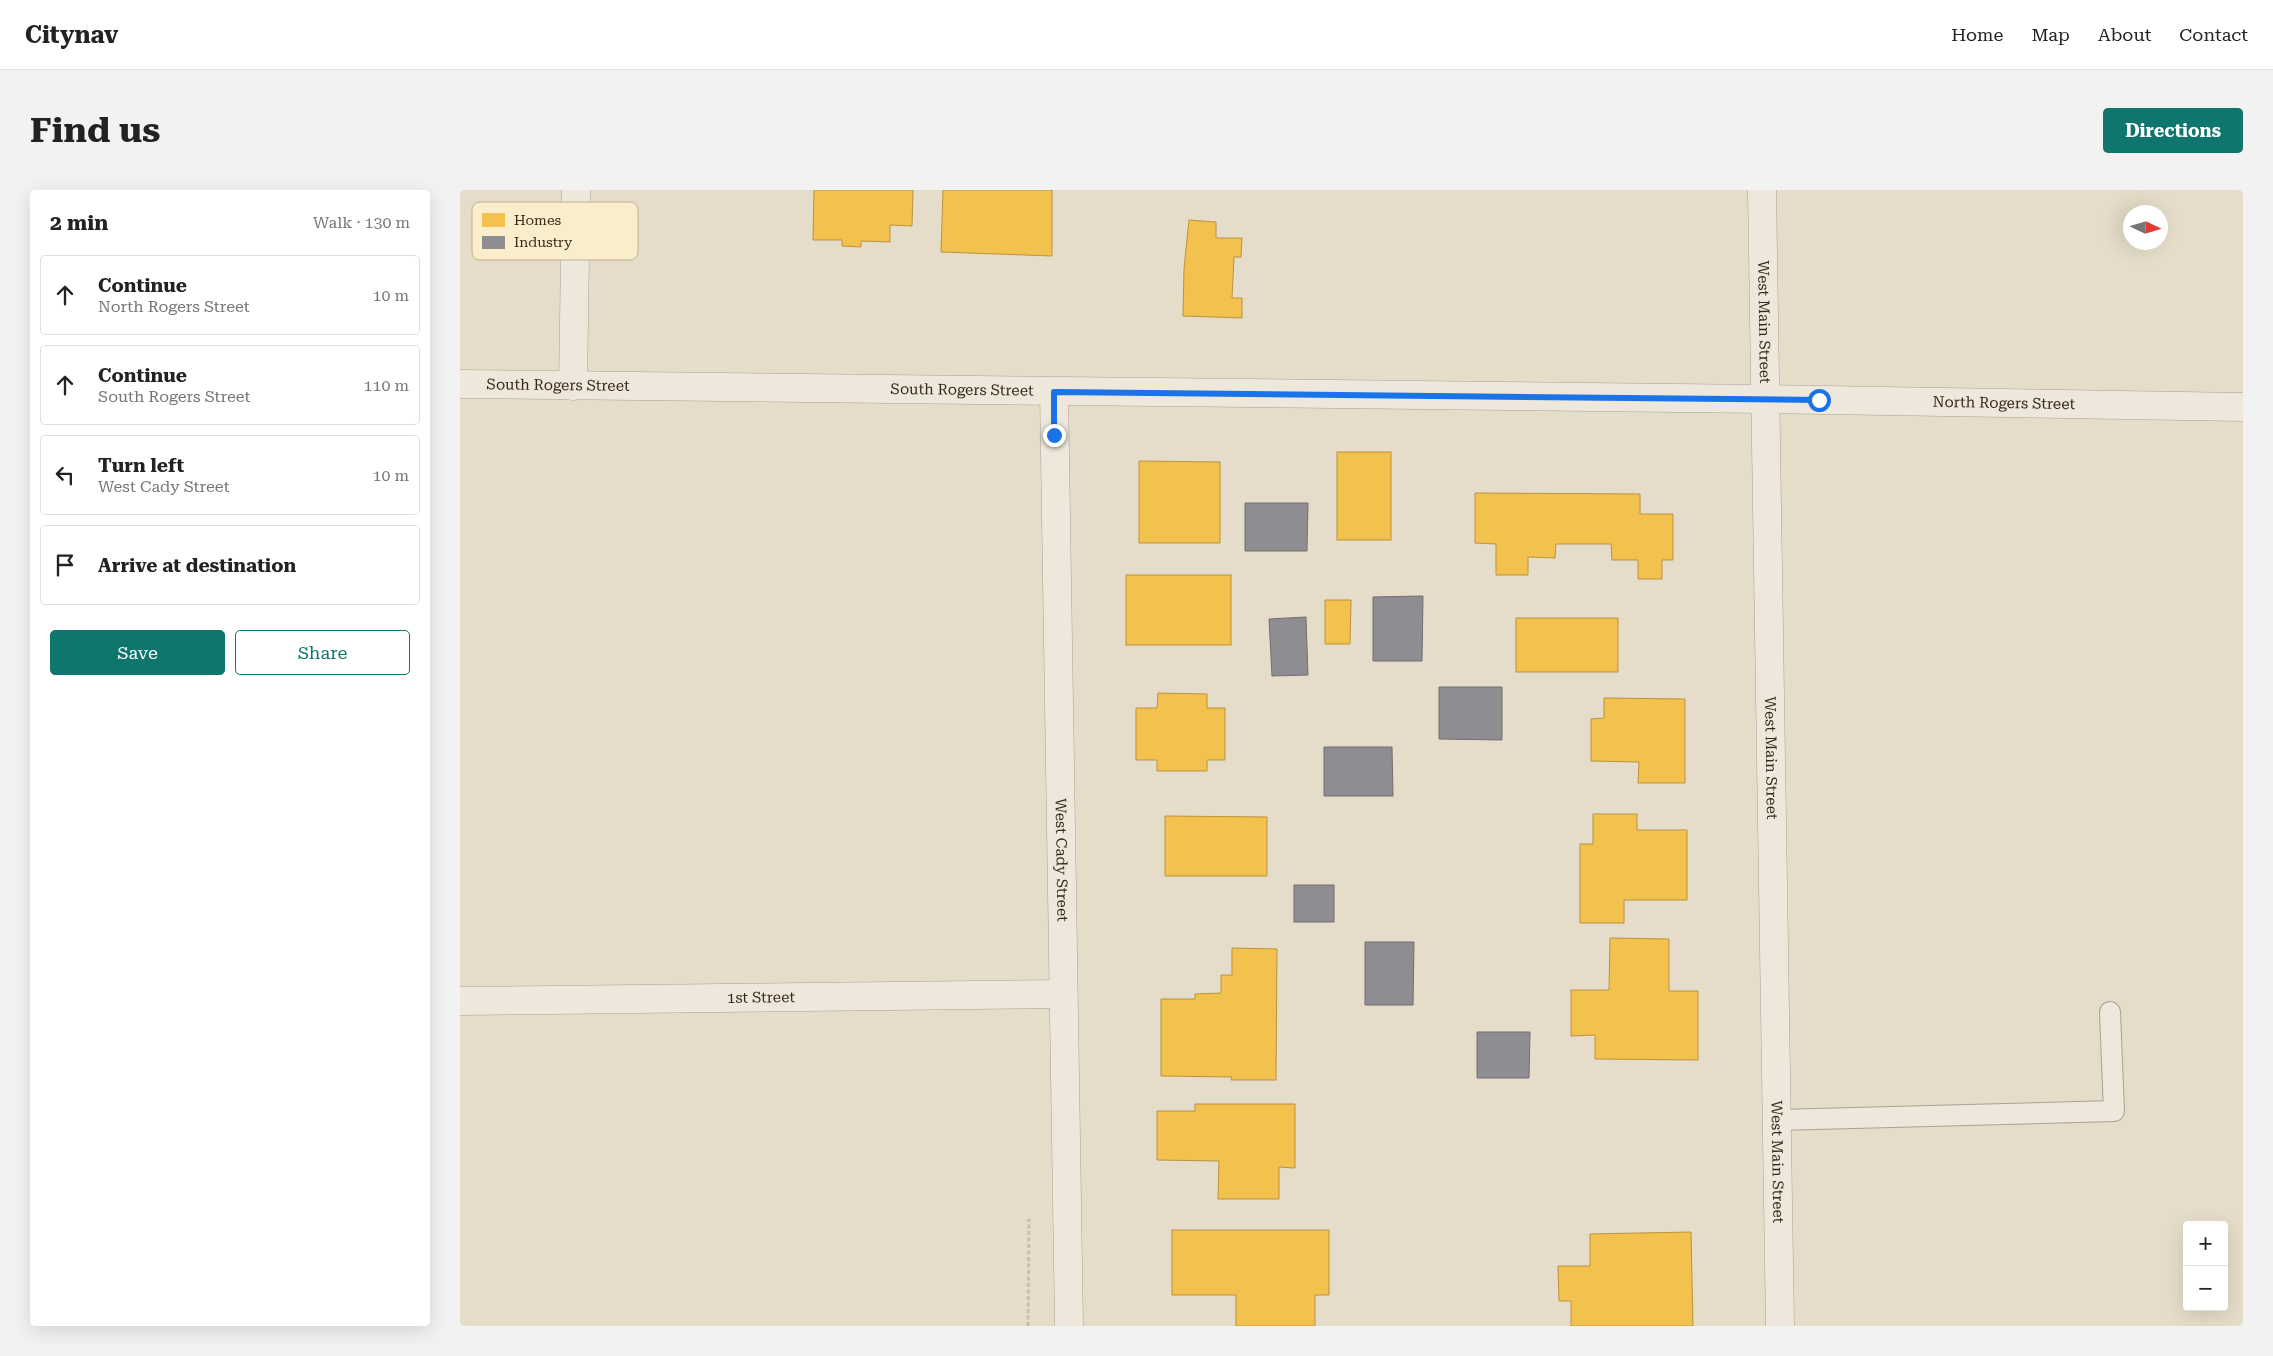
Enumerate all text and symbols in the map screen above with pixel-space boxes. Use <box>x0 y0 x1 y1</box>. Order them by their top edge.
text: Citynav <box>25 21 118 49</box>
text: Home <box>1951 24 2003 45</box>
text: Map <box>2031 24 2070 45</box>
text: About <box>2098 24 2151 45</box>
text: Contact <box>2179 24 2248 45</box>
button: Directions <box>2103 108 2243 153</box>
text: Find us <box>30 110 160 151</box>
legend <box>472 202 638 260</box>
north arrow <box>2123 205 2168 250</box>
text: 2 min <box>50 211 108 235</box>
text: Homes <box>514 212 562 228</box>
text: Walk · 130 m <box>313 213 410 232</box>
text: Industry <box>514 234 573 250</box>
street label: West Main Street <box>1754 260 1774 384</box>
text: Continue <box>98 274 187 297</box>
icon: ahead <box>51 281 79 309</box>
text: 10 m <box>372 286 409 305</box>
text: North Rogers Street <box>98 297 250 316</box>
text: Continue <box>98 364 187 387</box>
icon: ahead <box>51 371 79 399</box>
street label: South Rogers Street <box>486 375 630 395</box>
text: 110 m <box>363 376 409 395</box>
street label: South Rogers Street <box>890 380 1034 400</box>
text: South Rogers Street <box>98 387 251 406</box>
route start <box>1808 389 1831 412</box>
street label: North Rogers Street <box>1932 393 2076 413</box>
route end <box>1043 424 1066 447</box>
text: Turn left <box>98 454 184 477</box>
icon: left <box>51 461 79 489</box>
text: 10 m <box>372 466 409 485</box>
text: West Cady Street <box>98 477 230 496</box>
icon: arrive <box>51 551 79 579</box>
text: Arrive at destination <box>98 554 296 577</box>
button: Save <box>50 630 225 675</box>
button: Share <box>235 630 410 675</box>
street label: West Main Street <box>1761 696 1781 820</box>
street label: West Cady Street <box>1052 798 1072 922</box>
street label: 1st Street <box>727 988 795 1007</box>
street label: West Main Street <box>1767 1100 1787 1224</box>
map controls <box>2183 1221 2228 1311</box>
button: + <box>2183 1221 2228 1266</box>
button: − <box>2183 1266 2228 1311</box>

